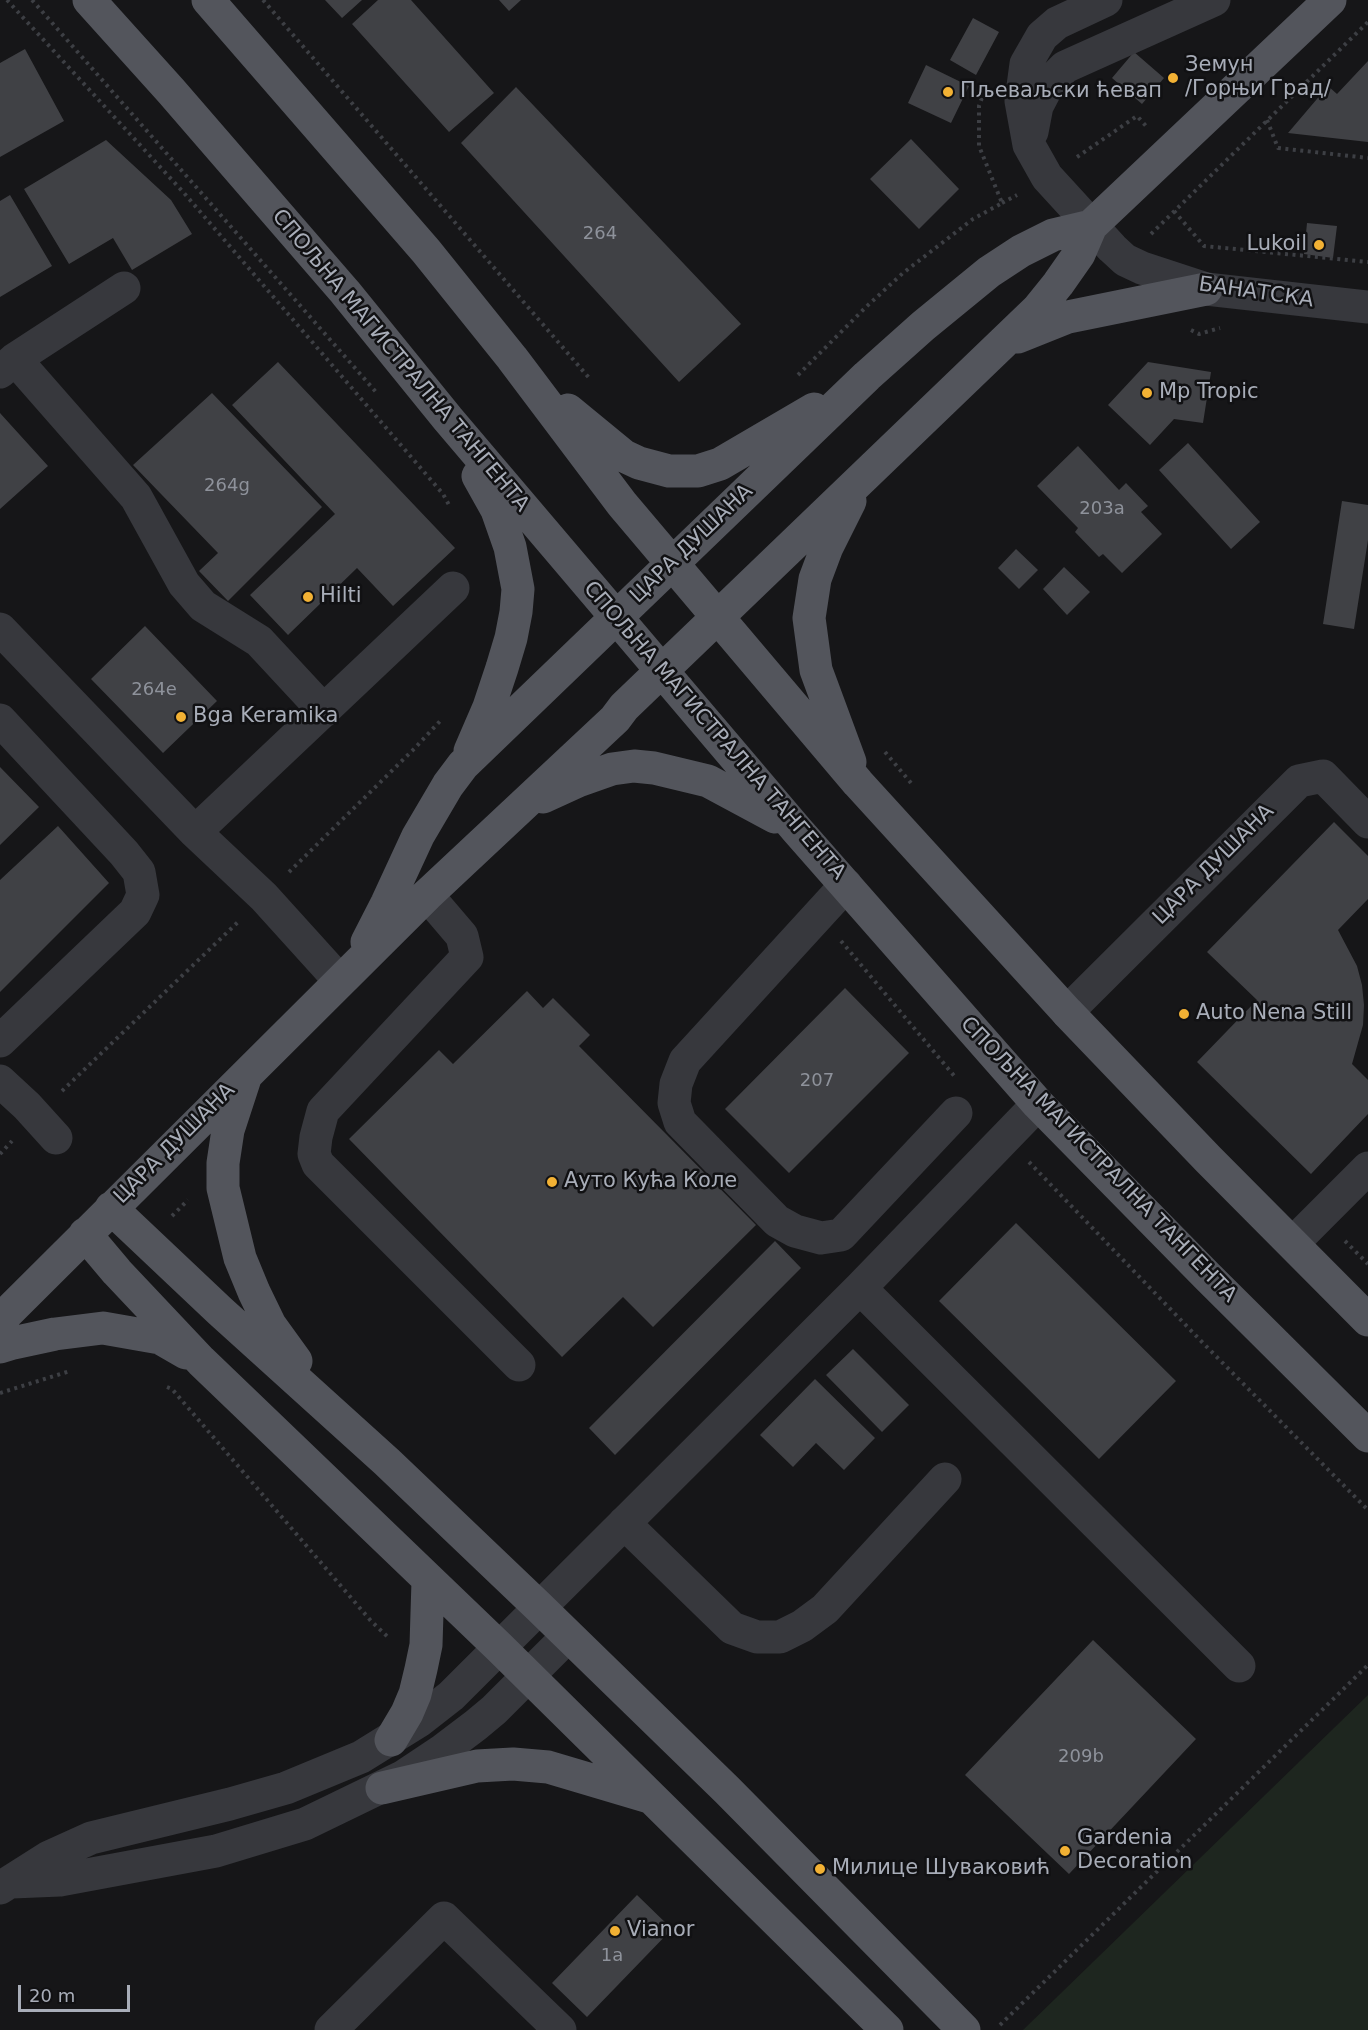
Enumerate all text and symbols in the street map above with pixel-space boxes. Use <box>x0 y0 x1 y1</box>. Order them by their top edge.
place label: Земун /Горњи Град/ <box>1185 53 1331 103</box>
marker: Земун /Горњи Град/ <box>1166 71 1180 85</box>
place label: Пљеваљски ћевап <box>960 79 1162 105</box>
marker: Пљеваљски ћевап <box>941 85 955 99</box>
street label: СПОЉНА МАГИСТРАЛНА ТАНГЕНТА <box>266 205 534 517</box>
house number: 264 <box>583 223 617 245</box>
place label: Lukoil <box>1246 232 1307 258</box>
marker: Lukoil <box>1312 238 1326 252</box>
street label: БАНАТСКА <box>1197 272 1315 314</box>
place label: Mp Tropic <box>1159 380 1259 406</box>
marker: Mp Tropic <box>1140 386 1154 400</box>
house number: 264g <box>204 475 250 497</box>
street label: ЦАРА ДУШАНА <box>626 479 758 609</box>
house number: 203a <box>1079 498 1125 520</box>
street label: СПОЉНА МАГИСТРАЛНА ТАНГЕНТА <box>578 577 850 885</box>
place label: Hilti <box>320 584 362 610</box>
marker: Hilti <box>301 590 315 604</box>
house number: 264e <box>131 679 177 701</box>
place label: Bga Keramika <box>193 704 338 730</box>
marker: Bga Keramika <box>174 710 188 724</box>
street label: ЦАРА ДУШАНА <box>1148 799 1280 931</box>
place label: Auto Nena Still <box>1196 1001 1352 1027</box>
marker: Auto Nena Still <box>1177 1007 1191 1021</box>
street label: СПОЉНА МАГИСТРАЛНА ТАНГЕНТА <box>955 1012 1241 1308</box>
house number: 207 <box>800 1070 834 1092</box>
street label: ЦАРА ДУШАНА <box>109 1078 241 1210</box>
place label: Ауто Кућа Коле <box>564 1169 737 1195</box>
marker: Ауто Кућа Коле <box>545 1175 559 1189</box>
house number: 209b <box>1058 1746 1104 1768</box>
place label: Gardenia Decoration <box>1077 1826 1192 1876</box>
marker: Gardenia Decoration <box>1058 1844 1072 1858</box>
place label: Милице Шуваковић <box>832 1856 1050 1882</box>
marker: Милице Шуваковић <box>813 1862 827 1876</box>
place label: Vianor <box>627 1918 694 1944</box>
marker: Vianor <box>608 1924 622 1938</box>
house number: 1a <box>601 1945 623 1967</box>
scale bar <box>21 1973 134 2011</box>
text: 20 m <box>29 1985 75 2006</box>

